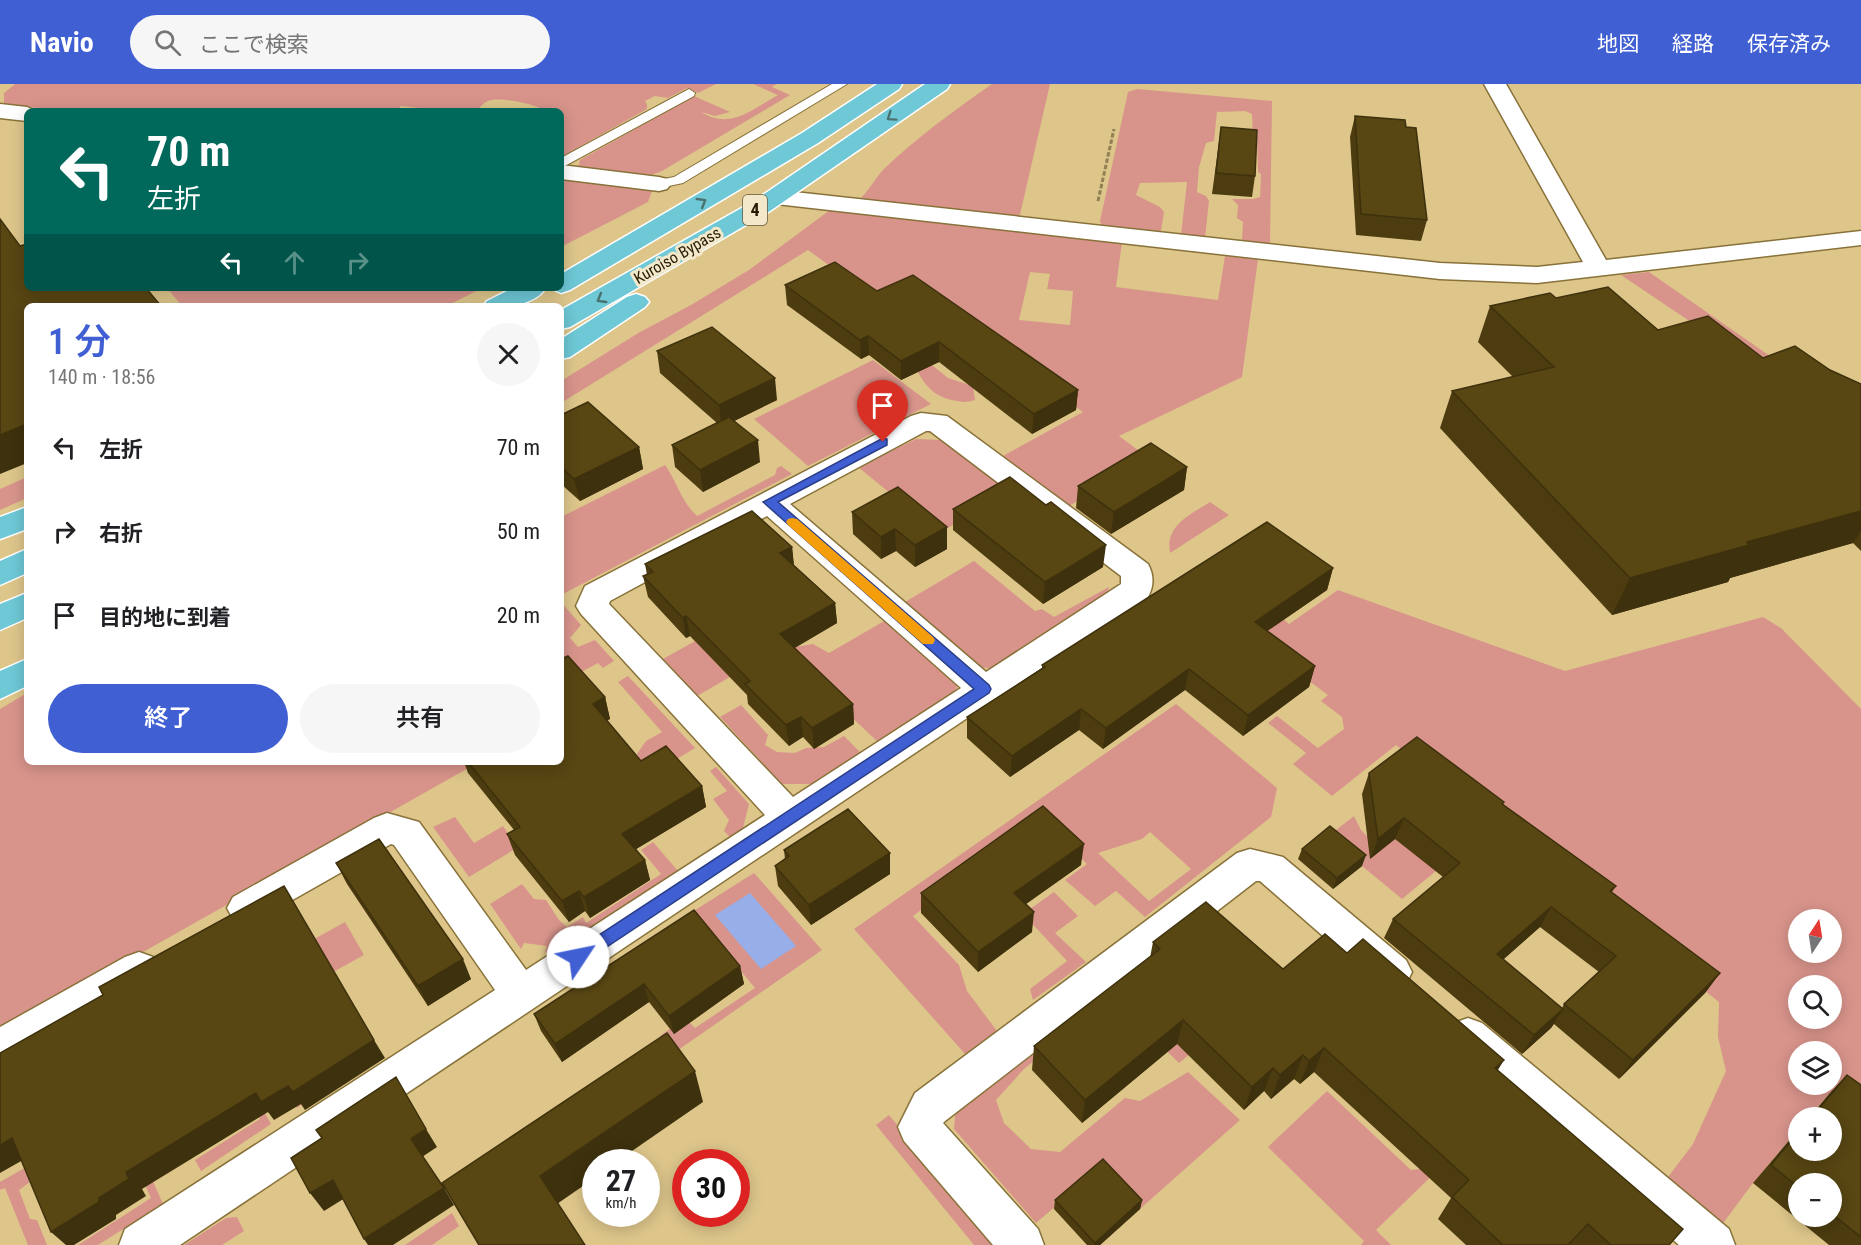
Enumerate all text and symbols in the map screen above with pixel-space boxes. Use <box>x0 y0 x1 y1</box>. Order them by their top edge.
search box <box>130 15 550 69</box>
text: Navio <box>30 26 94 59</box>
icon: search <box>151 26 184 59</box>
text: ここで検索 <box>199 32 309 57</box>
text: 地図 <box>1597 32 1639 56</box>
text: 経路 <box>1672 32 1714 56</box>
text: 保存済み <box>1747 32 1831 56</box>
one-way arrow <box>886 110 897 121</box>
text: 70 m <box>147 127 230 176</box>
icon: left <box>48 132 126 210</box>
text: 左折 <box>147 183 201 215</box>
road number: 4 <box>743 195 767 225</box>
one-way arrow <box>696 198 706 210</box>
street label: Kuroiso Bypass <box>630 223 724 288</box>
icon: left <box>215 246 248 279</box>
icon: ahead <box>278 246 311 279</box>
icon: right <box>341 246 374 279</box>
one-way arrow <box>597 291 607 303</box>
text: 1 分 <box>48 321 110 363</box>
button: close <box>477 323 540 386</box>
text: 140 m · 18:56 <box>48 365 155 389</box>
pin <box>857 380 908 442</box>
icon: arrive <box>866 389 899 422</box>
icon: left <box>48 431 81 464</box>
text: 70 m <box>497 435 540 460</box>
text: 左折 <box>99 437 143 462</box>
icon: right <box>48 515 81 548</box>
text: 50 m <box>497 519 540 544</box>
text: 右折 <box>99 521 143 546</box>
icon: arrive <box>48 599 81 632</box>
text: 20 m <box>497 603 540 628</box>
text: 目的地に到着 <box>99 605 231 630</box>
button: 終了 <box>48 684 288 753</box>
button: 共有 <box>300 684 540 753</box>
north arrow <box>1788 909 1842 963</box>
map controls <box>1788 909 1842 1227</box>
position arrow <box>546 925 610 989</box>
button: search <box>1788 975 1842 1029</box>
button: layers <box>1788 1041 1842 1095</box>
button: + <box>1788 1107 1842 1161</box>
speed limit sign: 30 <box>672 1149 750 1227</box>
text: 27 <box>606 1163 636 1198</box>
button: − <box>1788 1173 1842 1227</box>
text: km/h <box>606 1194 636 1212</box>

